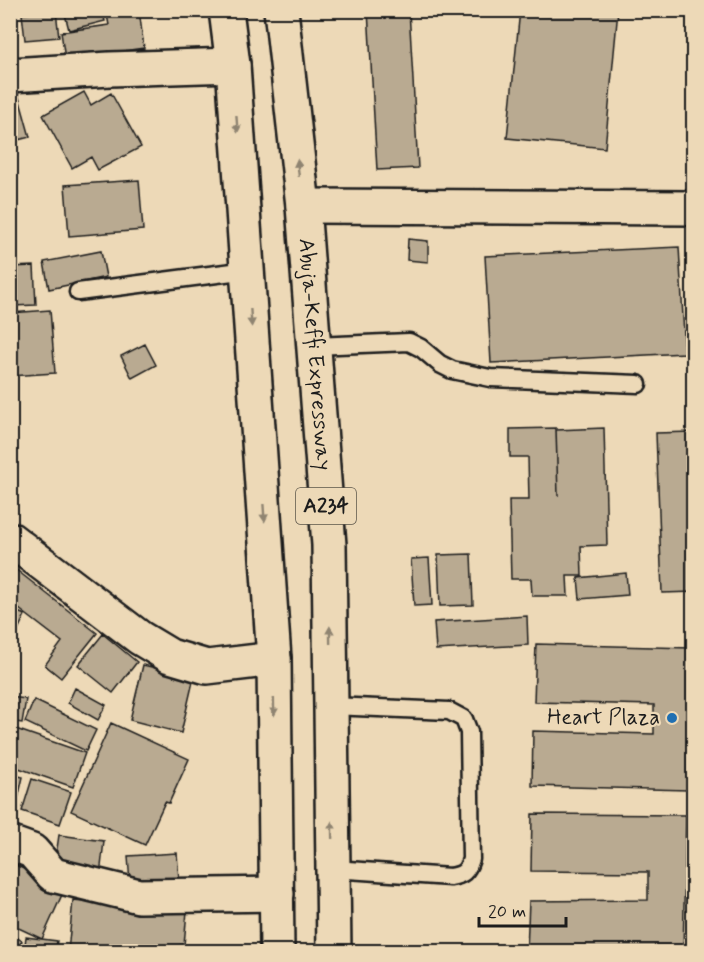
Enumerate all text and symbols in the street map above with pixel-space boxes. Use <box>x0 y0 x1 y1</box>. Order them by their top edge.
one-way arrow <box>232 114 242 133</box>
one-way arrow <box>294 159 303 178</box>
street label: Abuja-Keffi Expressway <box>292 237 337 471</box>
one-way arrow <box>246 309 256 328</box>
road number: A234 <box>296 488 356 524</box>
one-way arrow <box>260 503 269 522</box>
one-way arrow <box>325 626 335 645</box>
one-way arrow <box>269 698 279 717</box>
place label: Heart Plaza <box>547 704 660 732</box>
marker: Heart Plaza <box>665 711 679 725</box>
one-way arrow <box>328 821 337 840</box>
scale bar <box>479 890 566 928</box>
text: 20 m <box>488 900 526 924</box>

